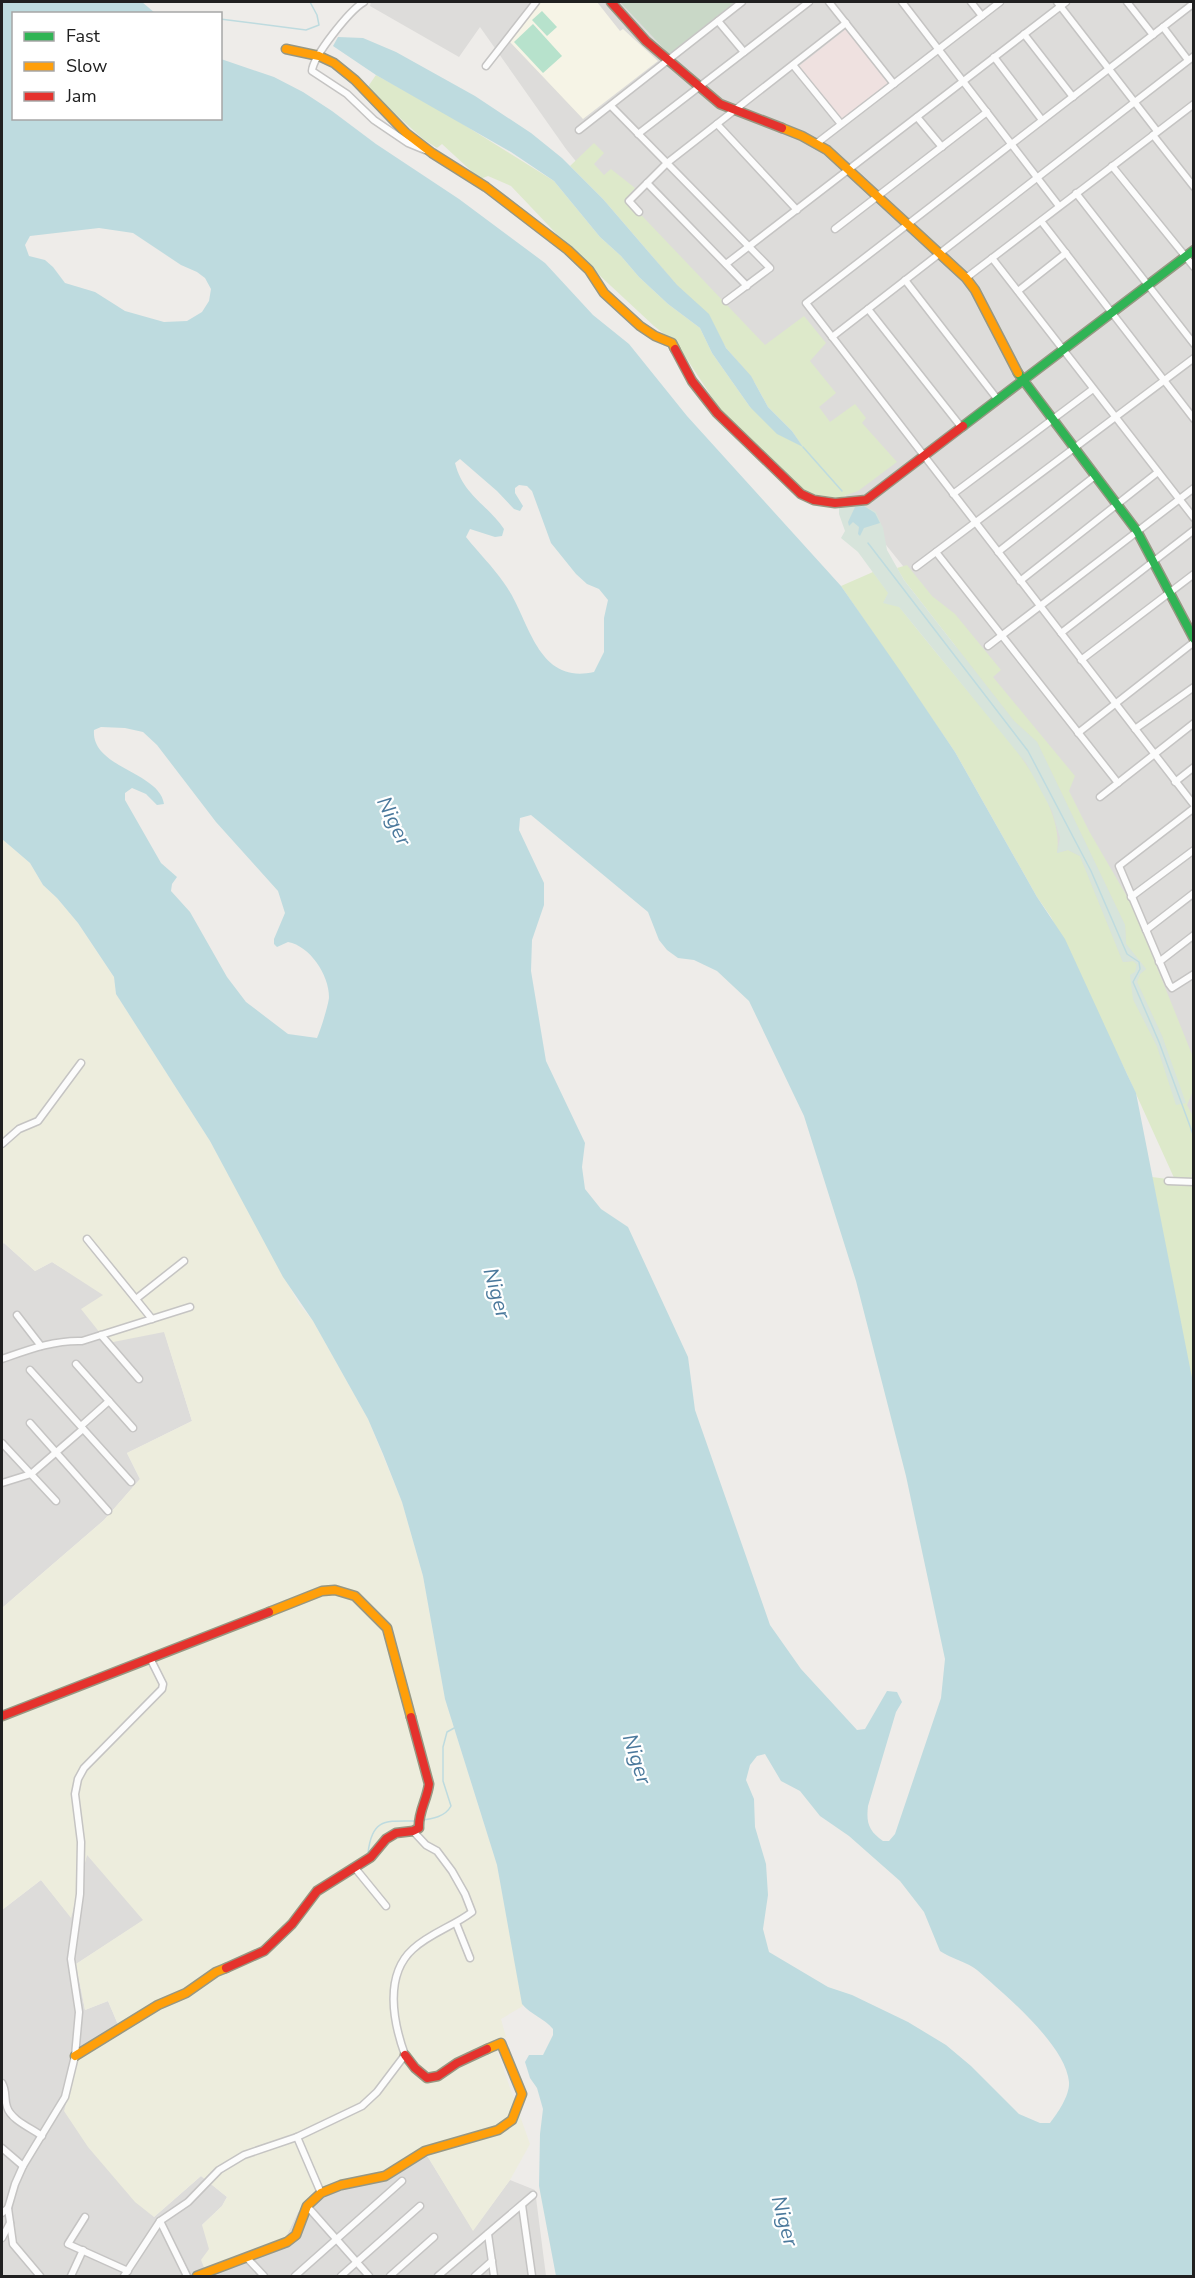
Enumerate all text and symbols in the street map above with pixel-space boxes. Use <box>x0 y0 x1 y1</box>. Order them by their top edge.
legend <box>12 12 222 120</box>
text: Fast <box>66 24 101 48</box>
text: Slow <box>66 54 107 78</box>
text: Jam <box>65 84 97 108</box>
water label: Niger <box>370 792 418 851</box>
water label: Niger <box>476 1264 518 1322</box>
water label: Niger <box>616 1730 658 1788</box>
water label: Niger <box>765 2193 805 2250</box>

